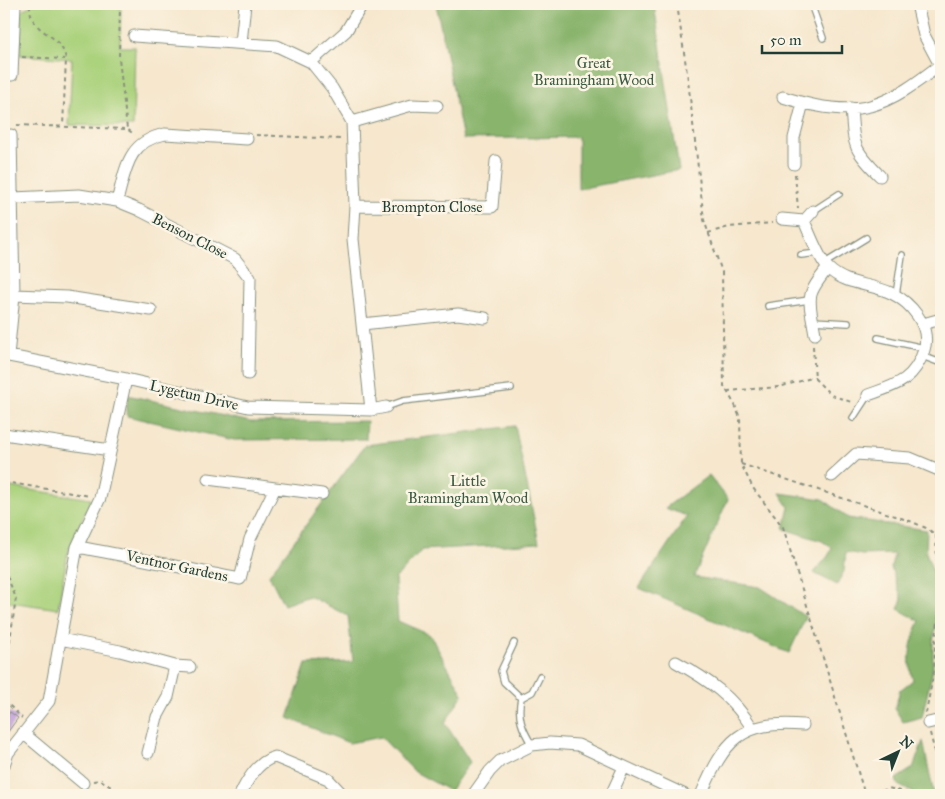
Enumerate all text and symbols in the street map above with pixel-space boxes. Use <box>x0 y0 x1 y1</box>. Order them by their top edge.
scale bar <box>762 22 842 54</box>
text: 50 m <box>770 31 802 49</box>
park label: Great Bramingham Wood <box>534 54 655 89</box>
street label: Brompton Close <box>381 198 483 216</box>
street label: Benson Close <box>149 209 231 263</box>
street label: Lygetun Drive <box>148 376 240 414</box>
park label: Little Bramingham Wood <box>408 472 529 507</box>
street label: Ventnor Gardens <box>123 546 230 586</box>
north arrow <box>872 726 922 776</box>
text: N <box>896 733 917 753</box>

